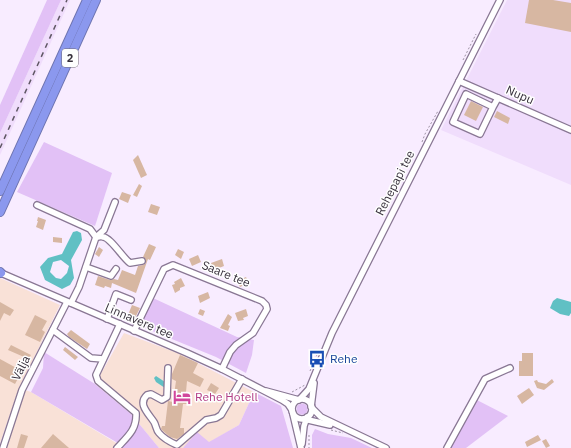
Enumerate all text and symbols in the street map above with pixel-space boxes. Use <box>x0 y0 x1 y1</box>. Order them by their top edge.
road number: 2 <box>62 49 78 67</box>
street label: Nupu <box>504 82 537 107</box>
street label: Rehepapi tee <box>372 147 418 218</box>
street label: Saare tee <box>200 257 253 290</box>
street label: Linnavere tee <box>103 299 176 342</box>
bus stop icon: Rehe <box>307 349 327 369</box>
place label: Rehe <box>330 351 358 366</box>
street label: Välja <box>8 352 33 383</box>
hotel icon: Rehe Hotell <box>172 387 192 407</box>
place label: Rehe Hotell <box>195 389 258 404</box>

